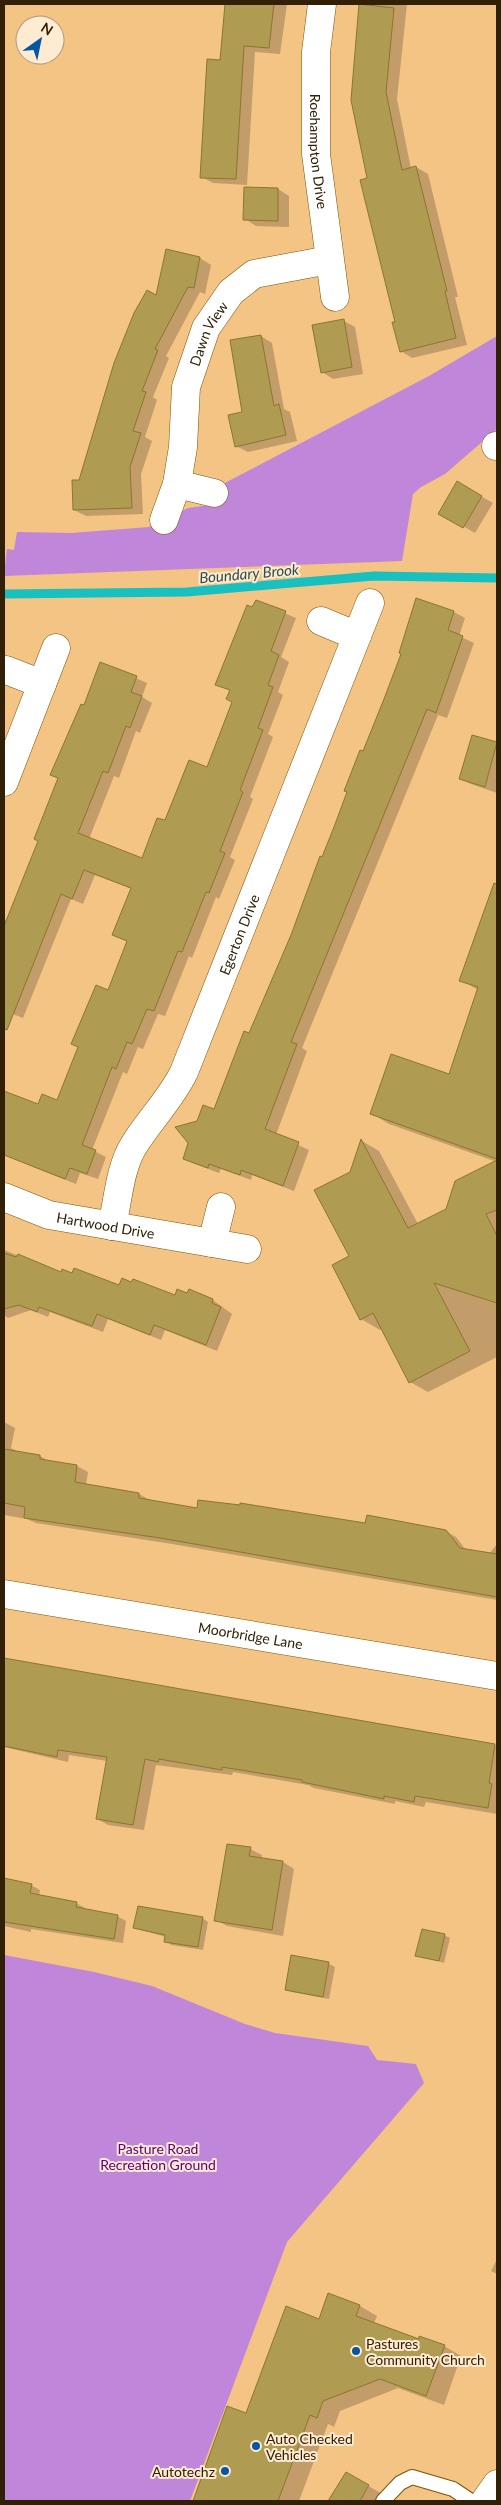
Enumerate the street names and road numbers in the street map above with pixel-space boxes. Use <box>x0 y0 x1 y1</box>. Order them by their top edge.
street label: Roehampton Drive <box>307 94 332 210</box>
street label: Dawn View <box>185 298 231 368</box>
street label: Egerton Drive <box>215 892 262 977</box>
street label: Hartwood Drive <box>55 1208 156 1242</box>
street label: Moorbridge Lane <box>197 1618 304 1652</box>

